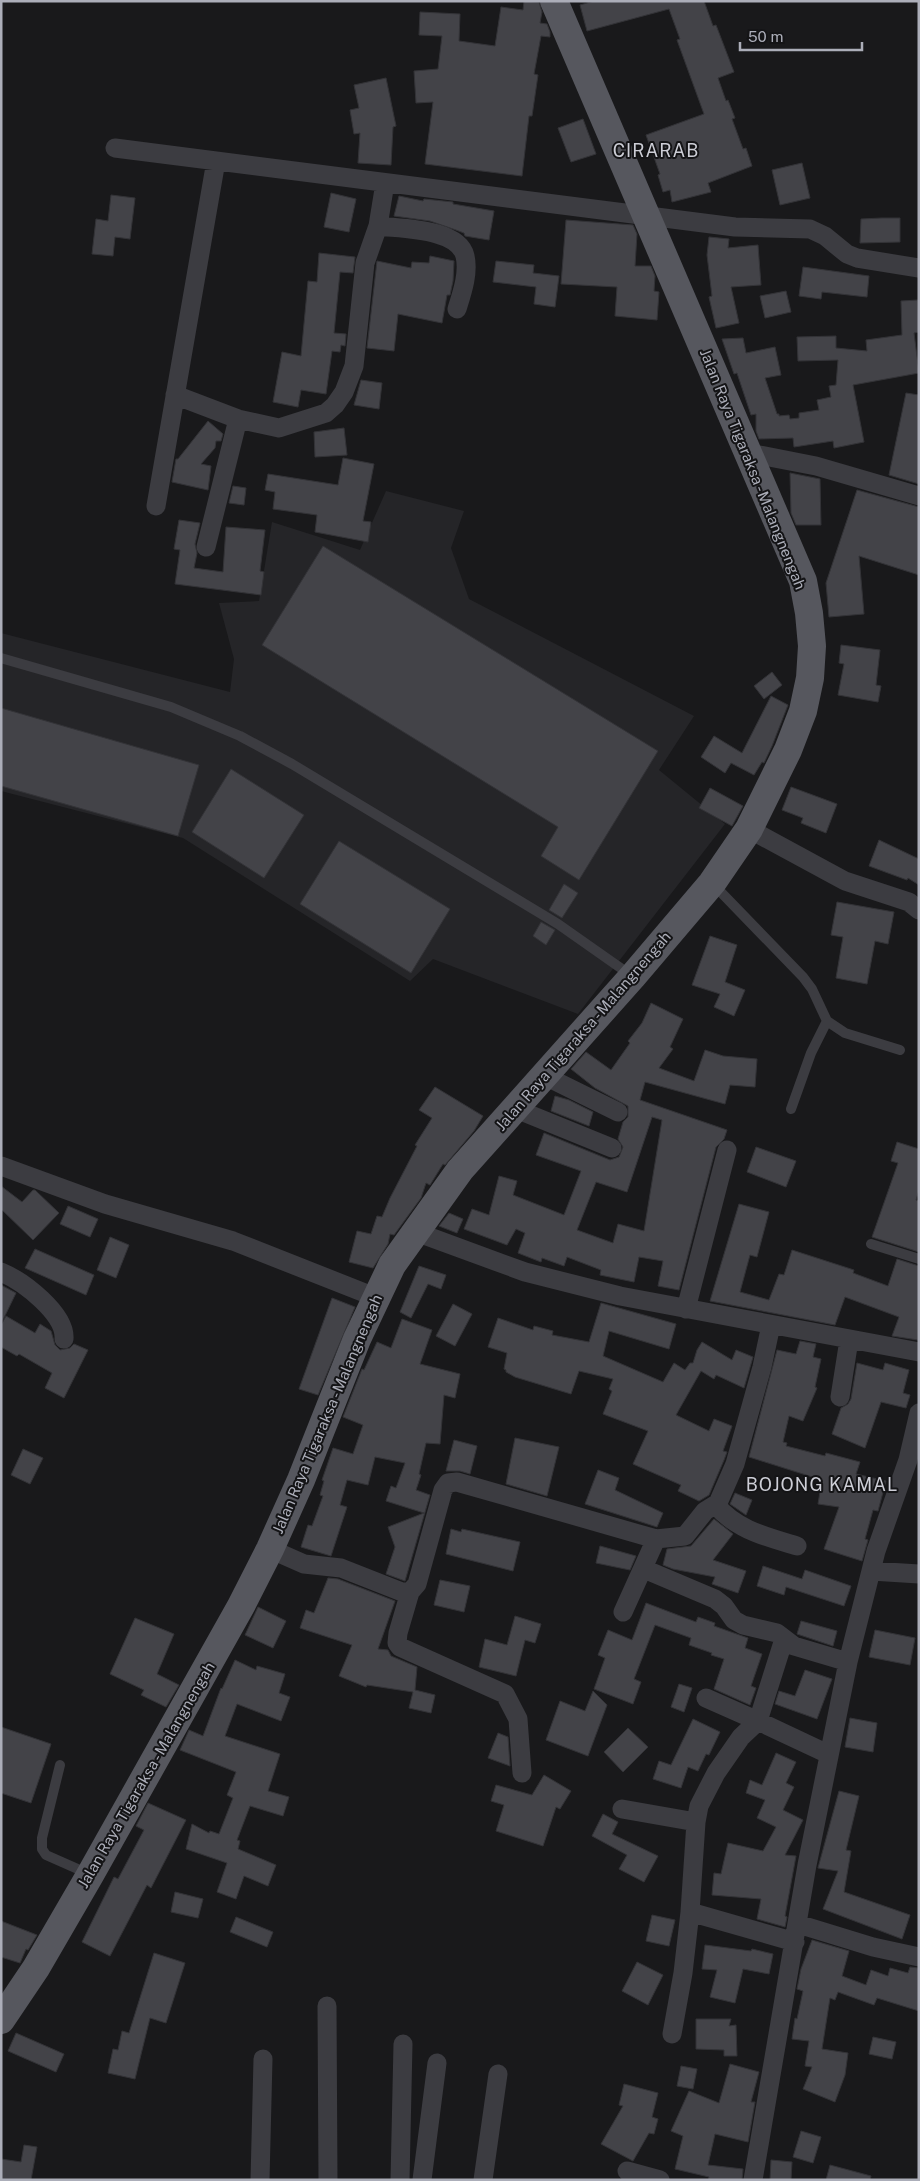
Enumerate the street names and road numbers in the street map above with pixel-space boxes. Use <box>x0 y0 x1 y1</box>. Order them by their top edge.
street label: Jalan Raya Tigaraksa - Malangnengah <box>697 346 809 592</box>
street label: Jalan Raya Tigaraksa - Malangnengah <box>492 928 674 1134</box>
street label: Jalan Raya Tigaraksa - Malangnengah <box>269 1292 385 1536</box>
street label: Jalan Raya Tigaraksa - Malangnengah <box>74 1659 218 1891</box>

